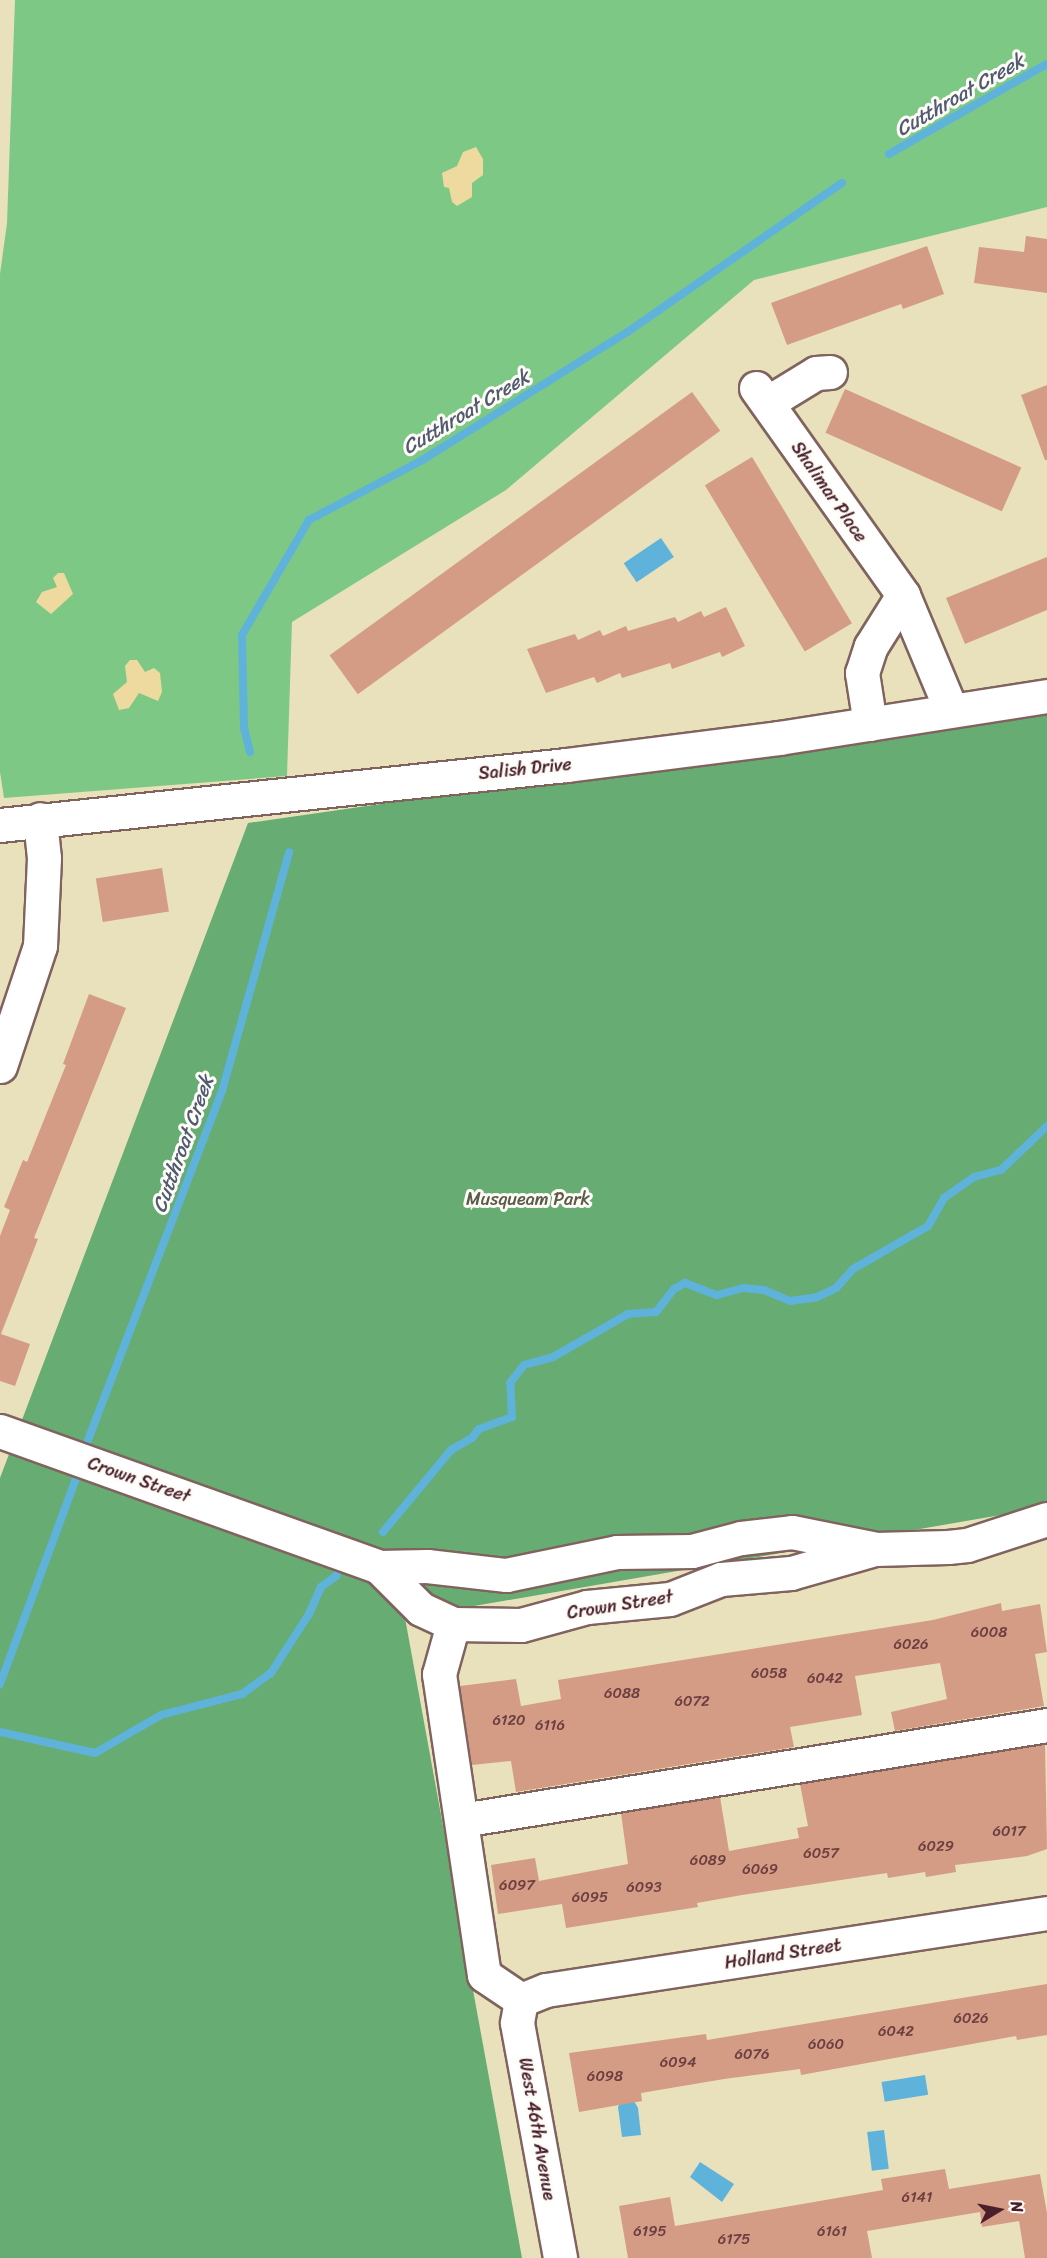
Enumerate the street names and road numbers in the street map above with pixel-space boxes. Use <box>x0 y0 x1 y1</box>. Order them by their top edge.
street label: Shalimar Place <box>786 437 872 547</box>
street label: Salish Drive <box>477 753 573 785</box>
street label: Crown Street <box>85 1452 193 1508</box>
street label: Crown Street <box>565 1586 675 1624</box>
street label: Holland Street <box>723 1934 843 1974</box>
street label: West 46th Avenue <box>514 2056 560 2202</box>

